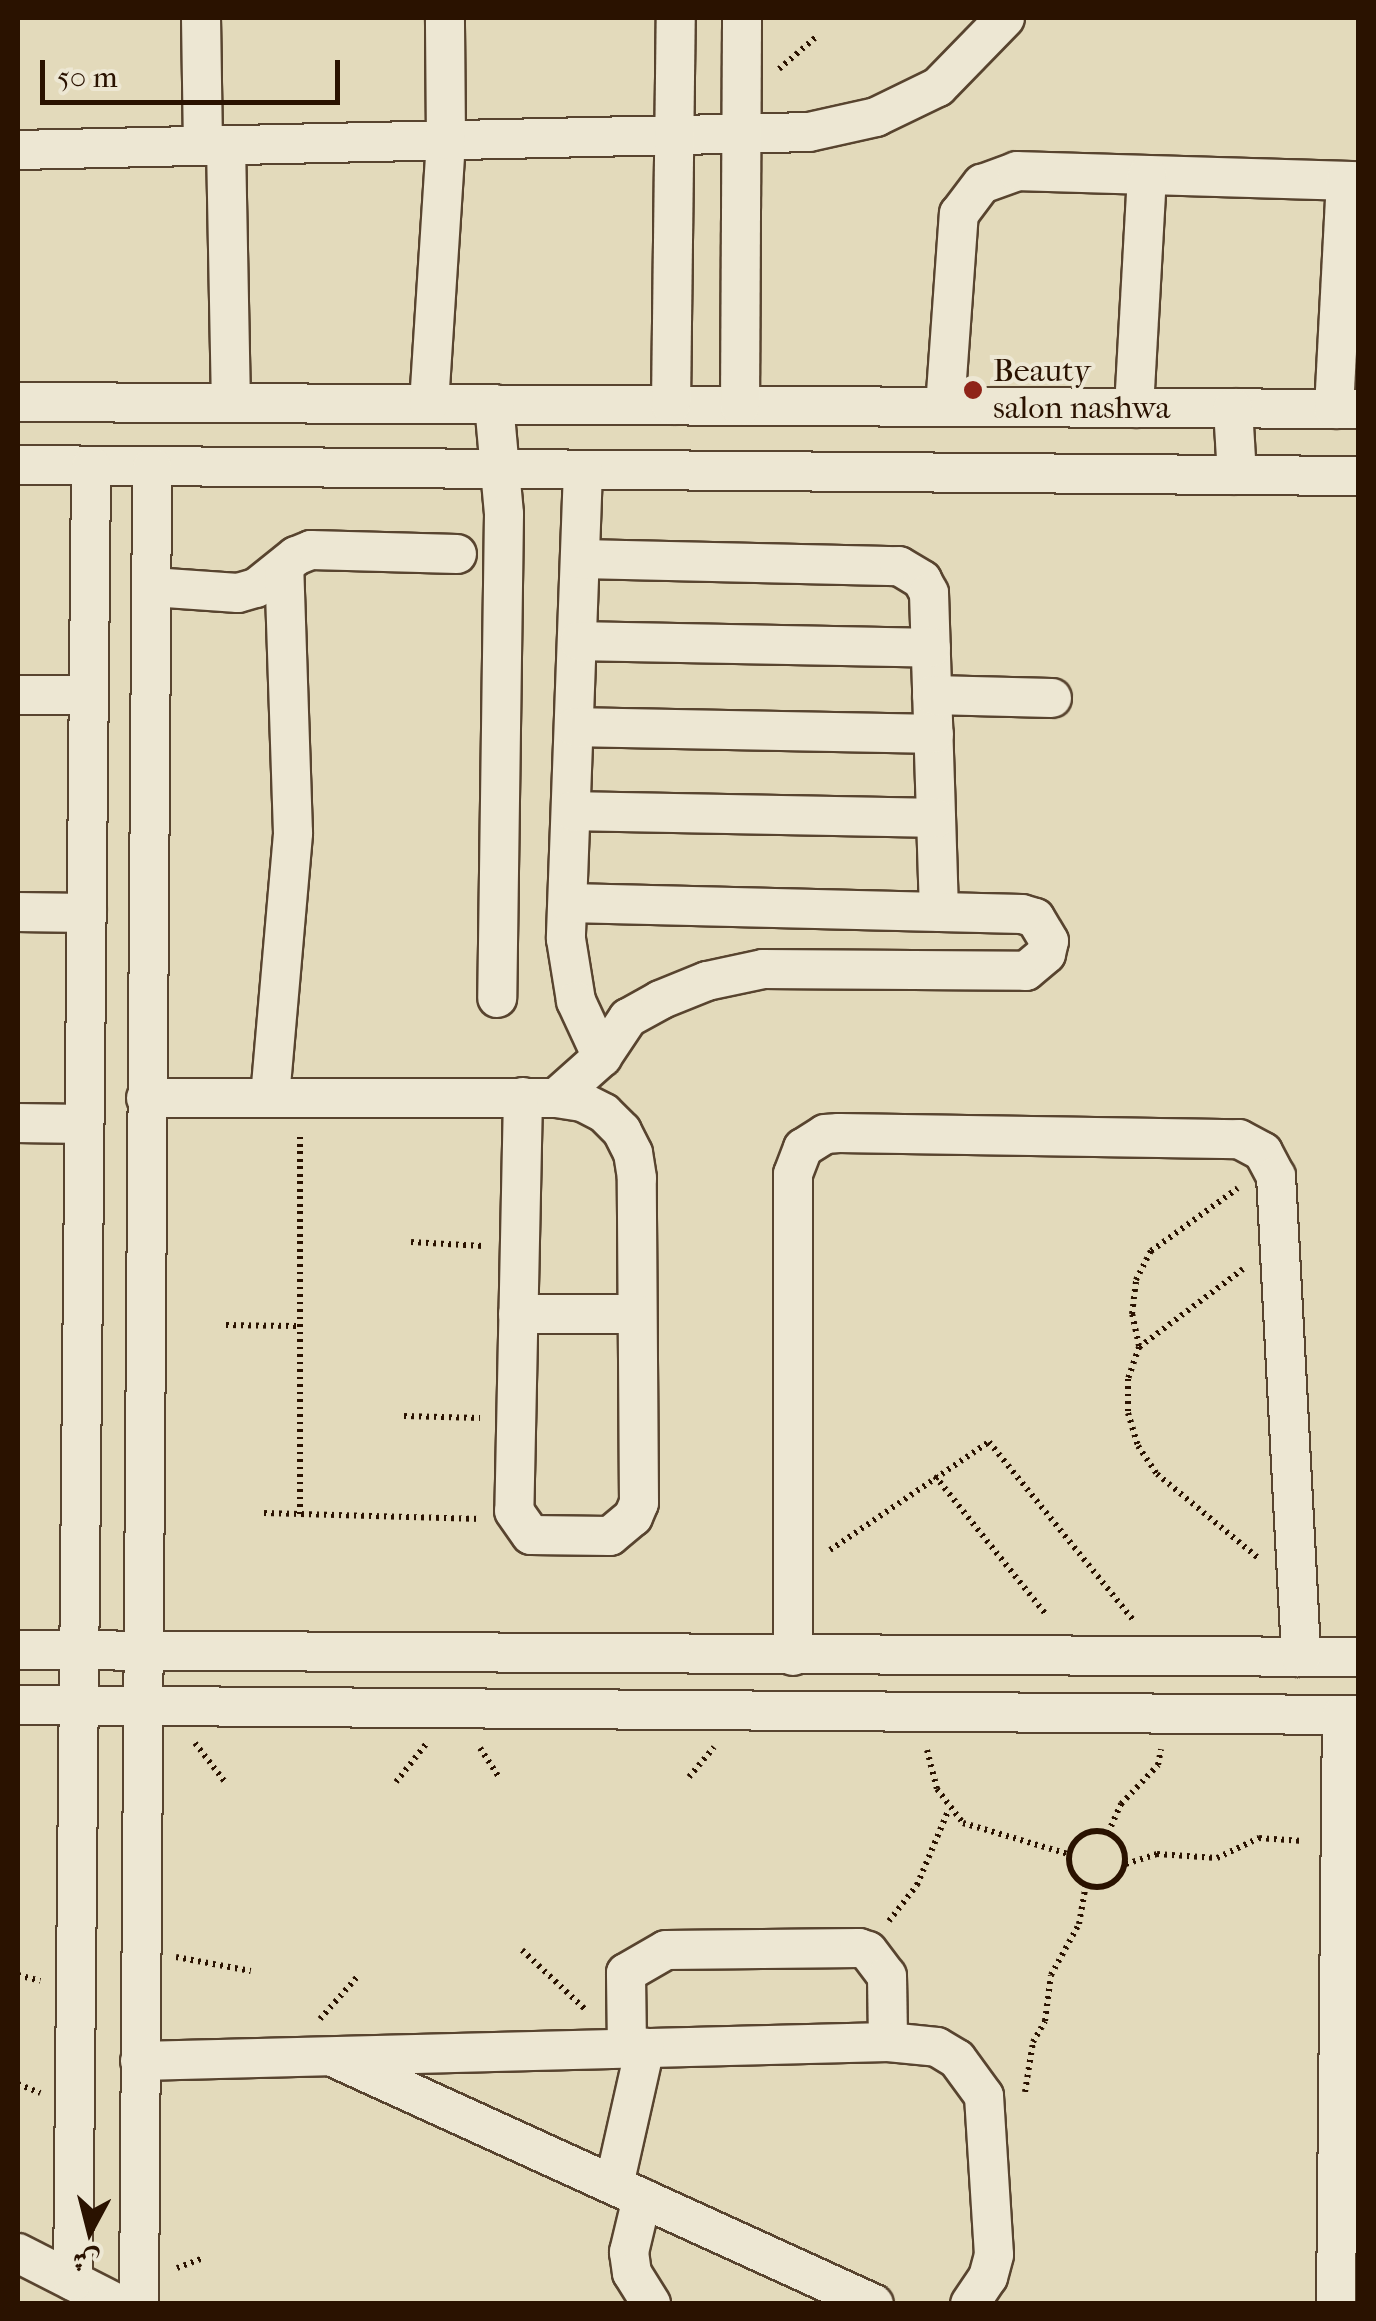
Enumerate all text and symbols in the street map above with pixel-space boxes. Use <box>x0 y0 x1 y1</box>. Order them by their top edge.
scale bar <box>45 40 345 102</box>
text: 50 m <box>57 60 118 95</box>
place label: Beauty salon nashwa <box>993 353 1170 428</box>
marker: Beauty salon nashwa <box>962 379 984 401</box>
north arrow <box>40 2181 140 2281</box>
text: ش <box>70 2243 102 2279</box>

